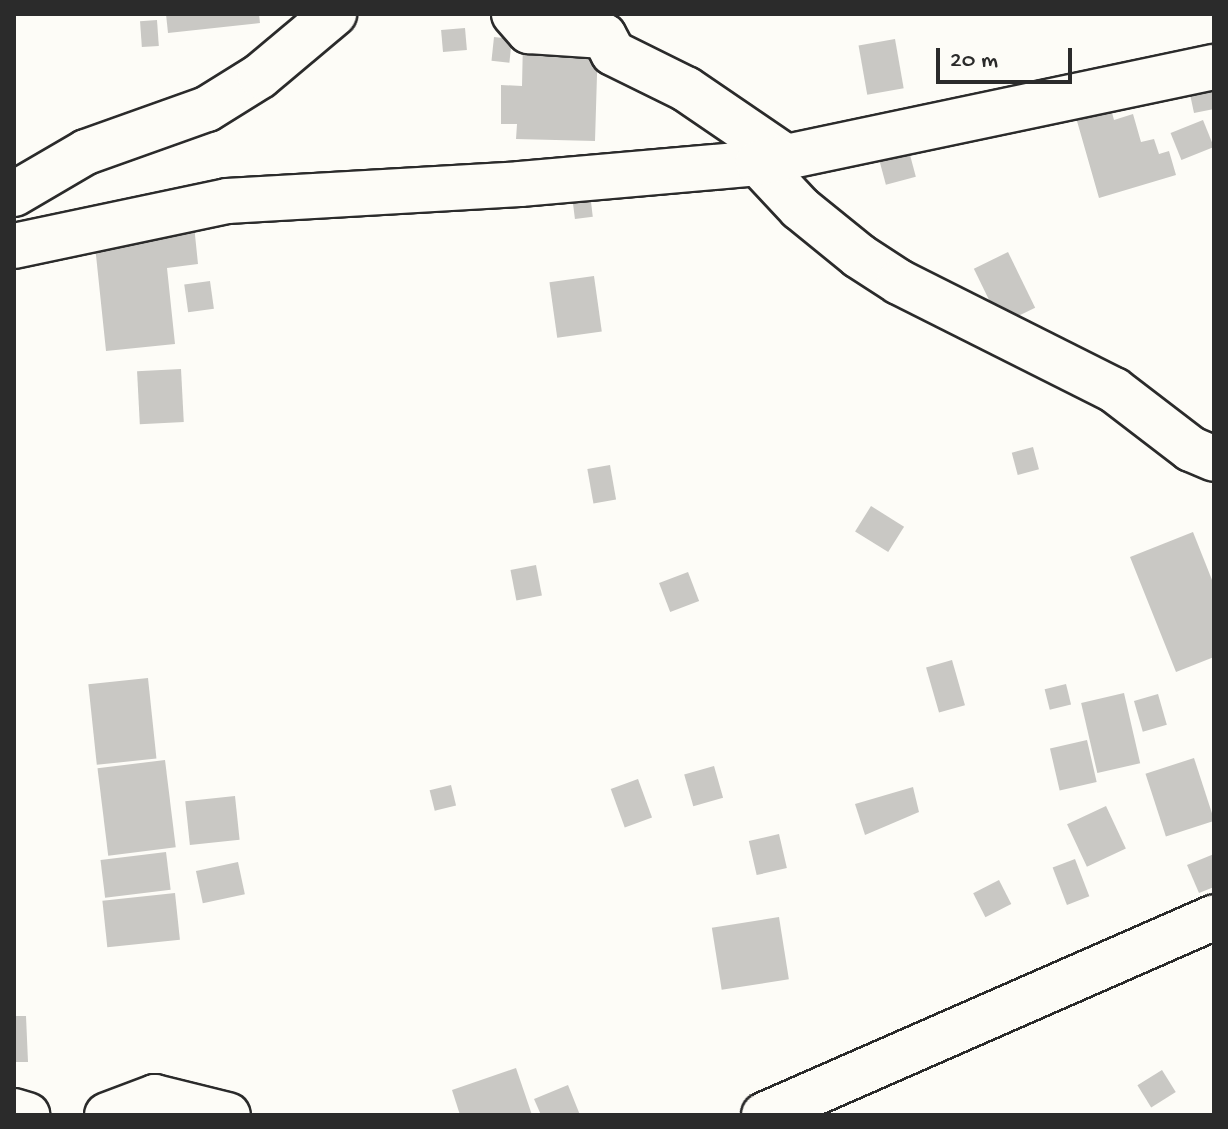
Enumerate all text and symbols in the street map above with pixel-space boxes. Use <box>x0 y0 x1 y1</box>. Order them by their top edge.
scale bar <box>940 32 1076 82</box>
text: 20 m <box>950 47 998 76</box>

